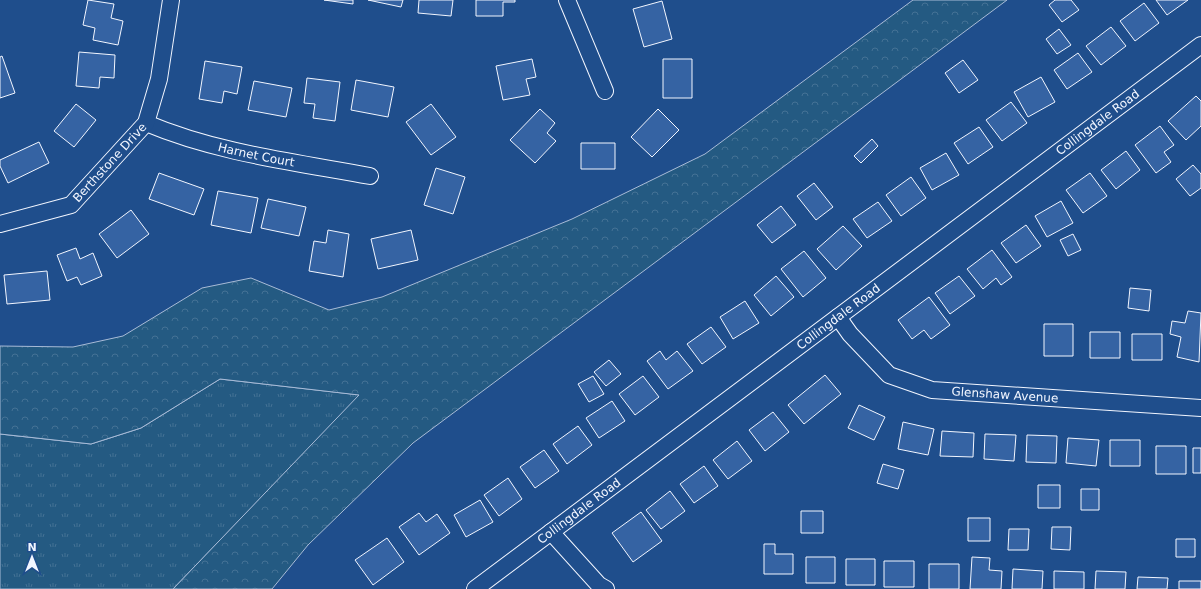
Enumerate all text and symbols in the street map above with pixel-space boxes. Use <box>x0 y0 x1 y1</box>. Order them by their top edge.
street label: Collingdale Road <box>1053 87 1142 158</box>
street label: Berthstone Drive <box>70 120 149 205</box>
street label: Harnet Court <box>217 140 296 170</box>
street label: Collingdale Road <box>794 281 883 353</box>
street label: Glenshaw Avenue <box>951 384 1059 405</box>
street label: Collingdale Road <box>535 475 624 547</box>
north arrow <box>12 537 52 577</box>
text: N <box>27 541 37 554</box>

